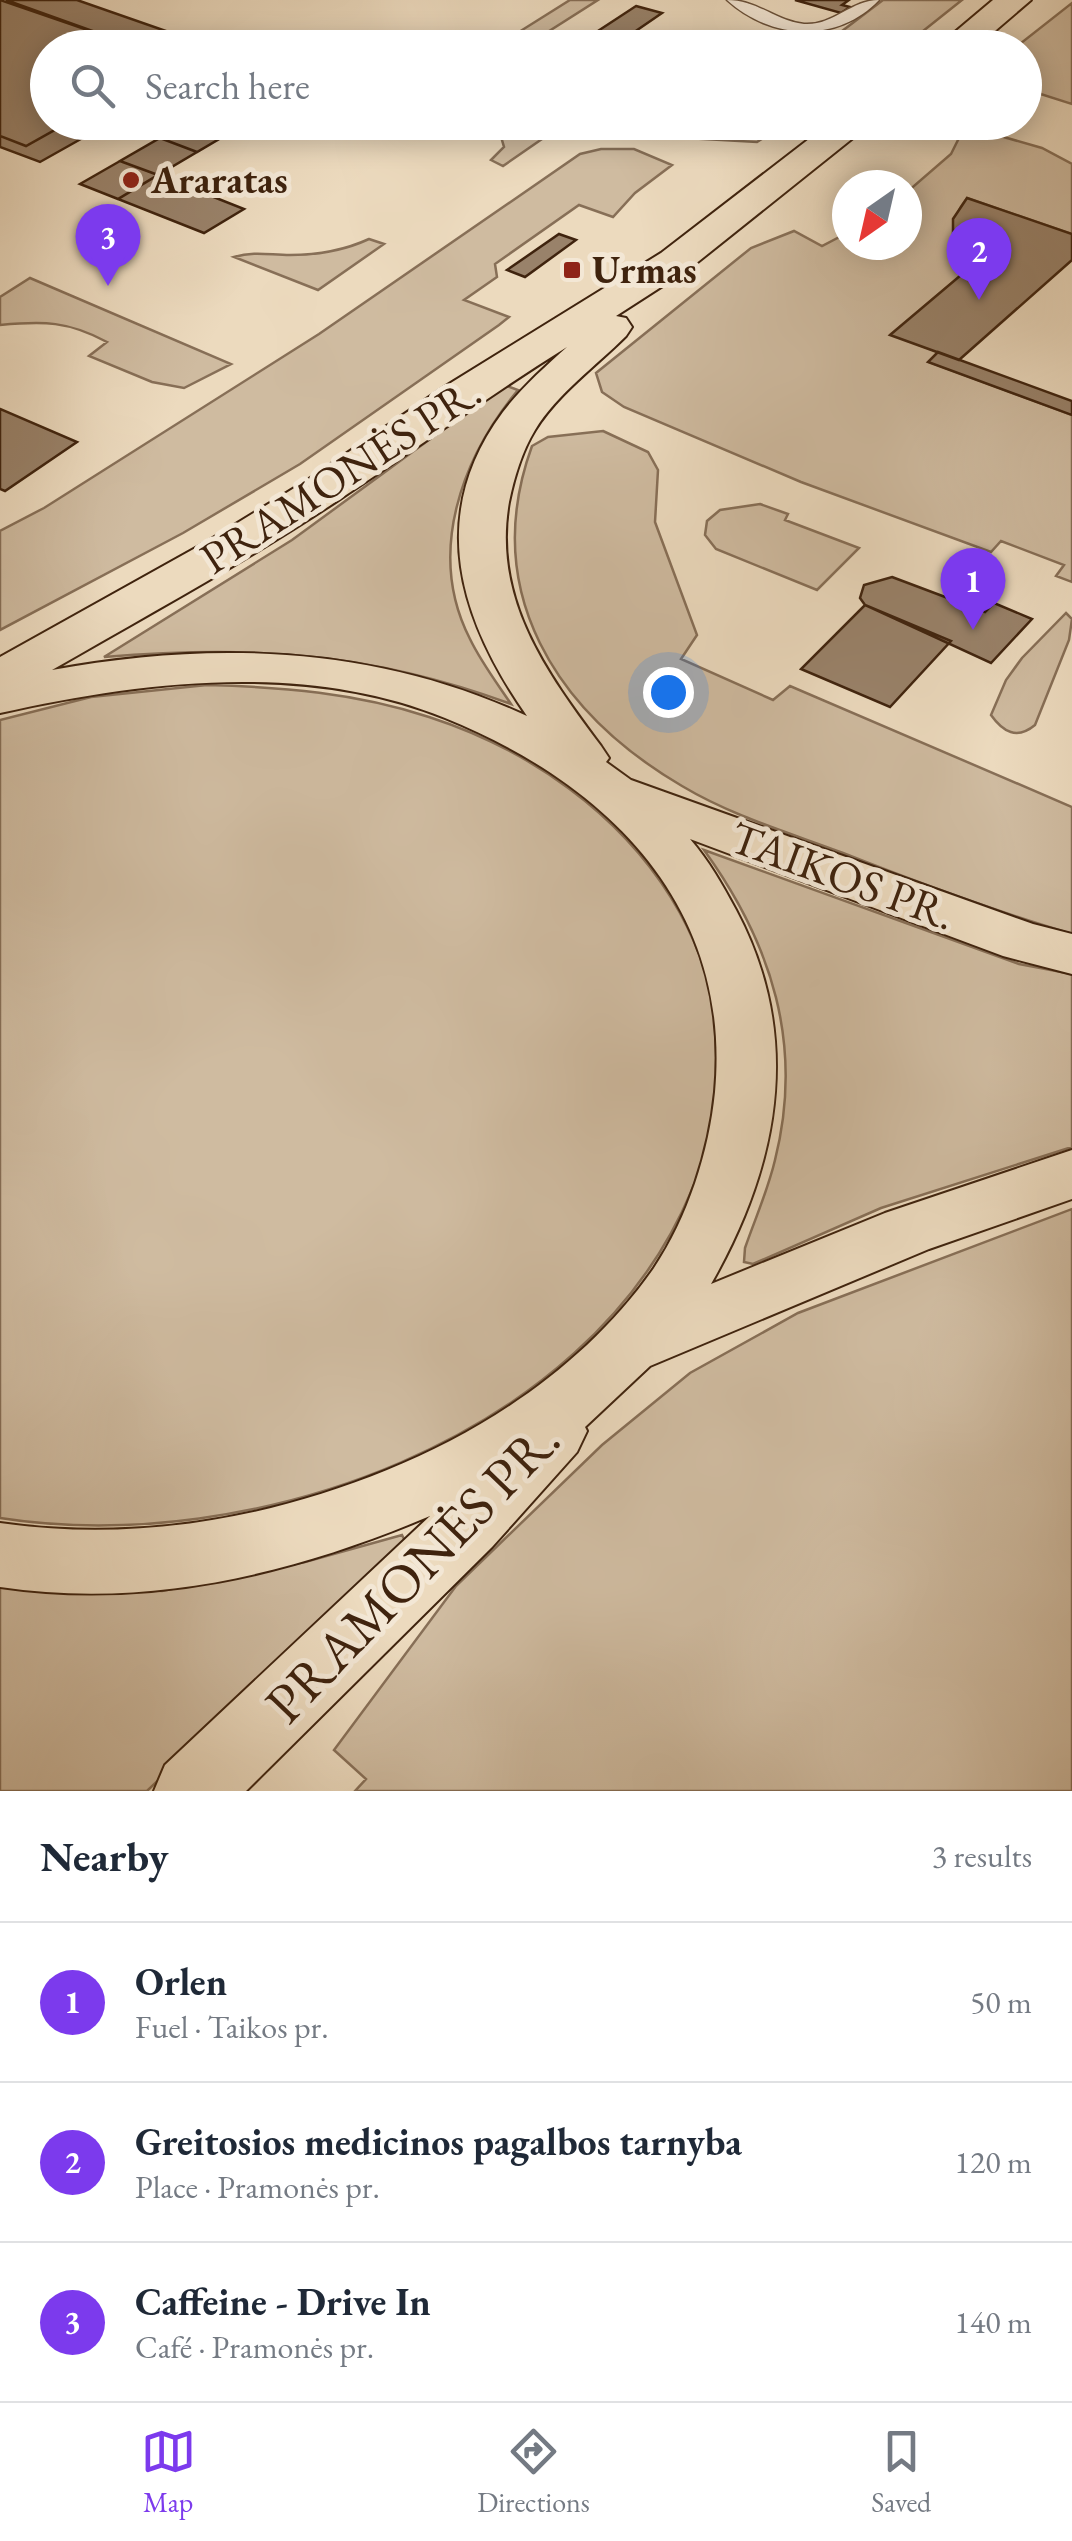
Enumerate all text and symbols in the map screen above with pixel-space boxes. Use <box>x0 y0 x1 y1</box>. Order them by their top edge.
search box <box>30 30 1042 140</box>
icon: search <box>65 58 120 113</box>
text: Search here <box>145 61 310 110</box>
place label: Araratas <box>150 155 288 204</box>
marker: Araratas <box>120 169 142 191</box>
north arrow <box>832 170 922 260</box>
pin: 3 <box>76 204 140 286</box>
pin: 2 <box>946 218 1012 300</box>
place label: Urmas <box>592 245 697 294</box>
marker: Urmas <box>561 259 583 281</box>
street label: PRAMONĖS PR. <box>189 362 491 586</box>
pin: 1 <box>940 548 1006 630</box>
your location <box>643 667 694 718</box>
street label: TAIKOS PR. <box>723 808 963 942</box>
street label: PRAMONĖS PR. <box>249 1404 574 1737</box>
text: Nearby <box>40 1829 169 1884</box>
text: 3 results <box>932 1835 1032 1877</box>
text: Orlen <box>135 1957 227 2006</box>
text: 1 <box>64 1981 81 2023</box>
text: 50 m <box>970 1981 1032 2023</box>
text: Fuel · Taikos pr. <box>135 2006 329 2048</box>
text: Greitosios medicinos pagalbos tarnyba <box>135 2117 742 2166</box>
text: 2 <box>64 2141 81 2183</box>
text: 120 m <box>955 2141 1032 2183</box>
text: Place · Pramonės pr. <box>135 2166 380 2208</box>
text: Caffeine - Drive In <box>135 2277 431 2326</box>
text: 3 <box>64 2301 81 2343</box>
text: 140 m <box>955 2301 1032 2343</box>
text: Café · Pramonės pr. <box>135 2326 374 2368</box>
tab: Map <box>141 2424 196 2520</box>
tab: Directions <box>477 2424 590 2520</box>
tab: Saved <box>871 2424 931 2520</box>

